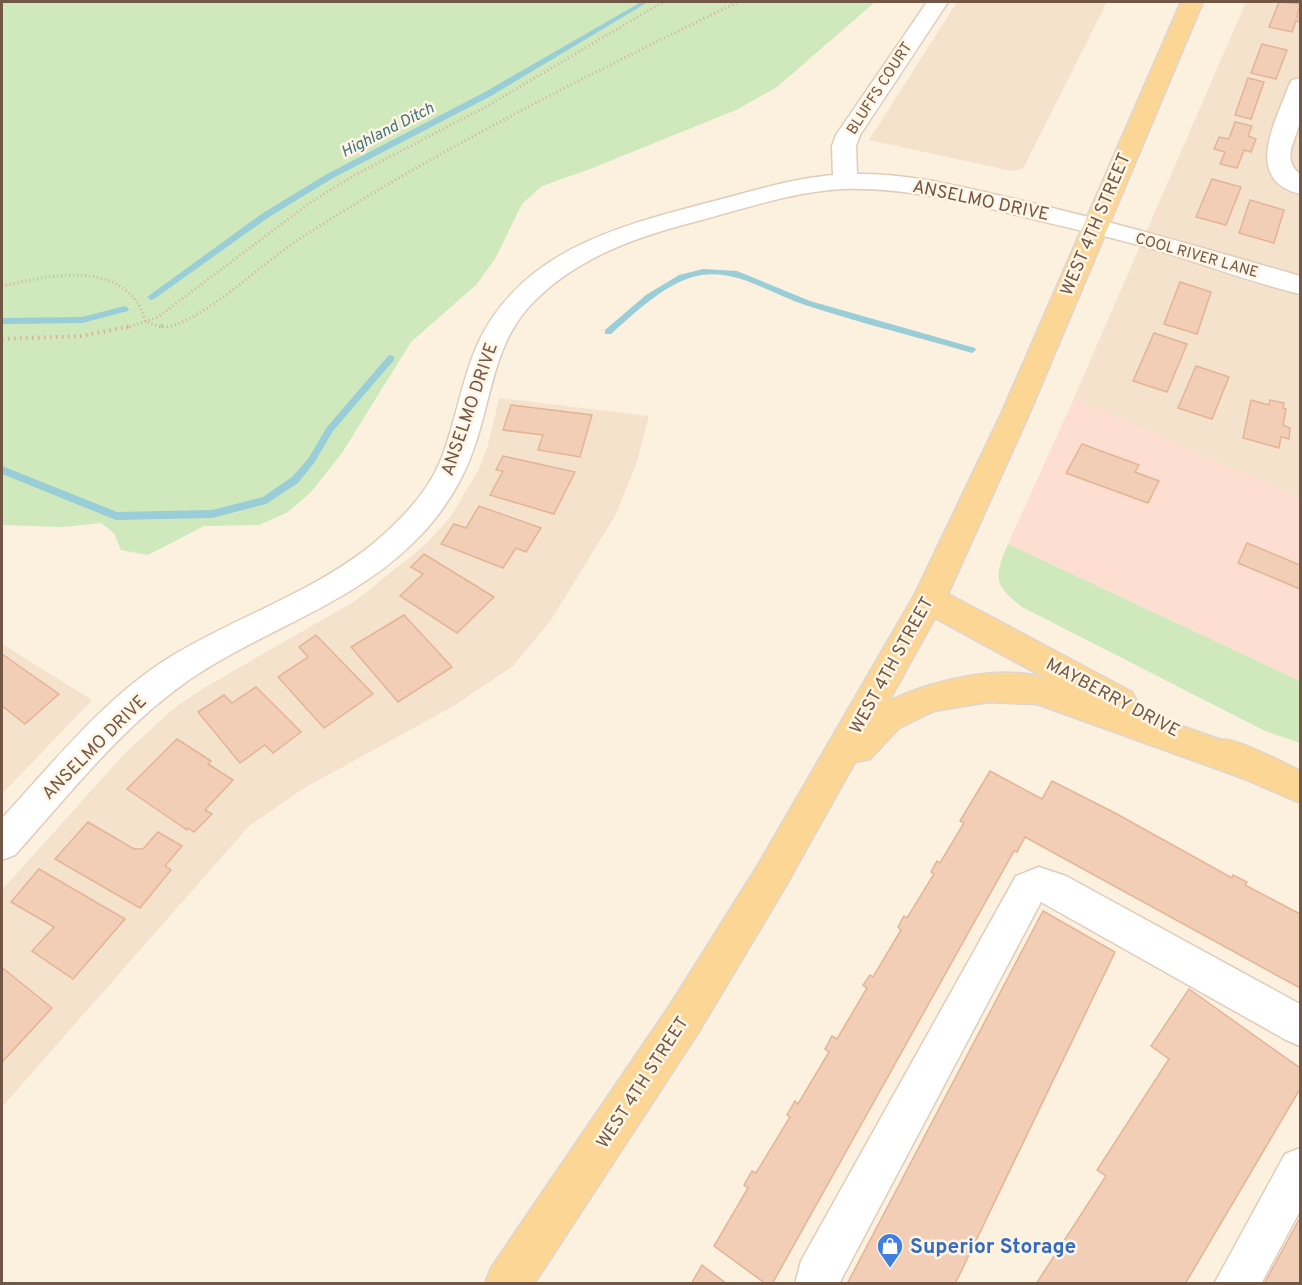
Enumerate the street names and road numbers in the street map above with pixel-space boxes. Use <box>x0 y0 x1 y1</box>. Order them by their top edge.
street label: BLUFFS COURT <box>843 39 917 139</box>
street label: WEST 4TH STREET <box>1056 150 1137 299</box>
street label: ANSELMO DRIVE <box>910 176 1051 227</box>
street label: COOL RIVER LANE <box>1133 230 1260 283</box>
street label: ANSELMO DRIVE <box>437 340 504 479</box>
street label: WEST 4TH STREET <box>845 593 939 738</box>
street label: MAYBERRY DRIVE <box>1041 653 1183 743</box>
street label: ANSELMO DRIVE <box>38 691 152 805</box>
street label: WEST 4TH STREET <box>592 1013 694 1153</box>

